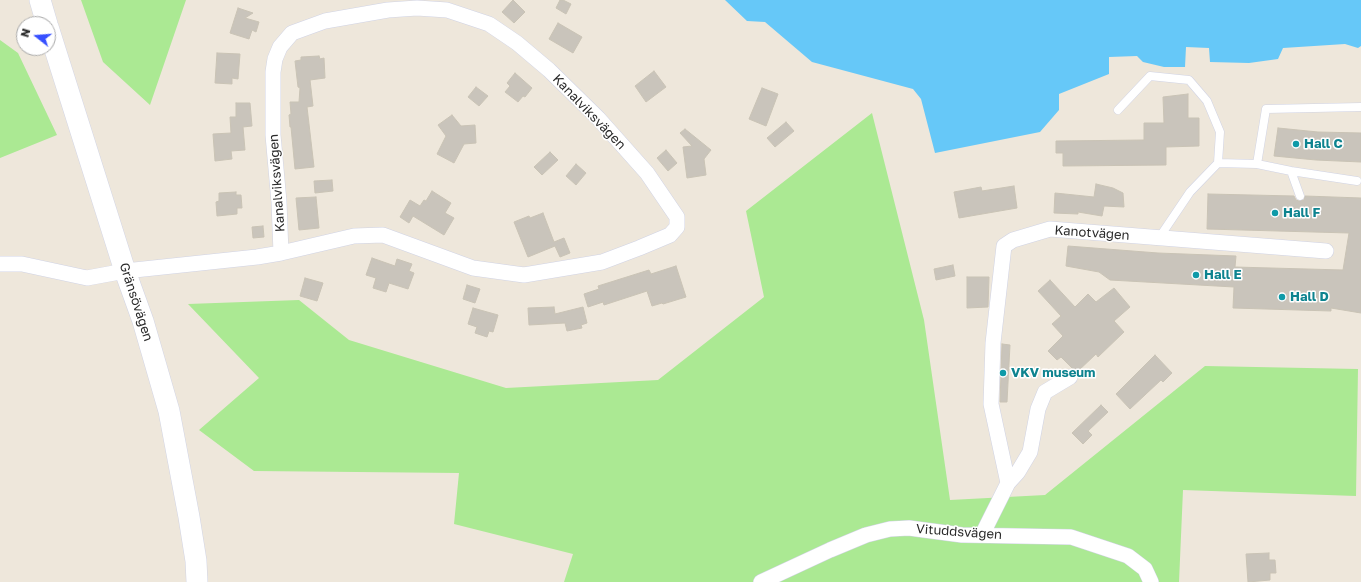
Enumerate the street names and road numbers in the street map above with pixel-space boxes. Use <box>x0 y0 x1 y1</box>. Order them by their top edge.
street label: Kanalviksvägen <box>549 71 629 153</box>
street label: Kanalviksvägen <box>266 133 288 233</box>
street label: Kanotvägen <box>1054 223 1130 243</box>
street label: Gränsövägen <box>116 261 156 343</box>
street label: Vituddsvägen <box>916 521 1002 543</box>

